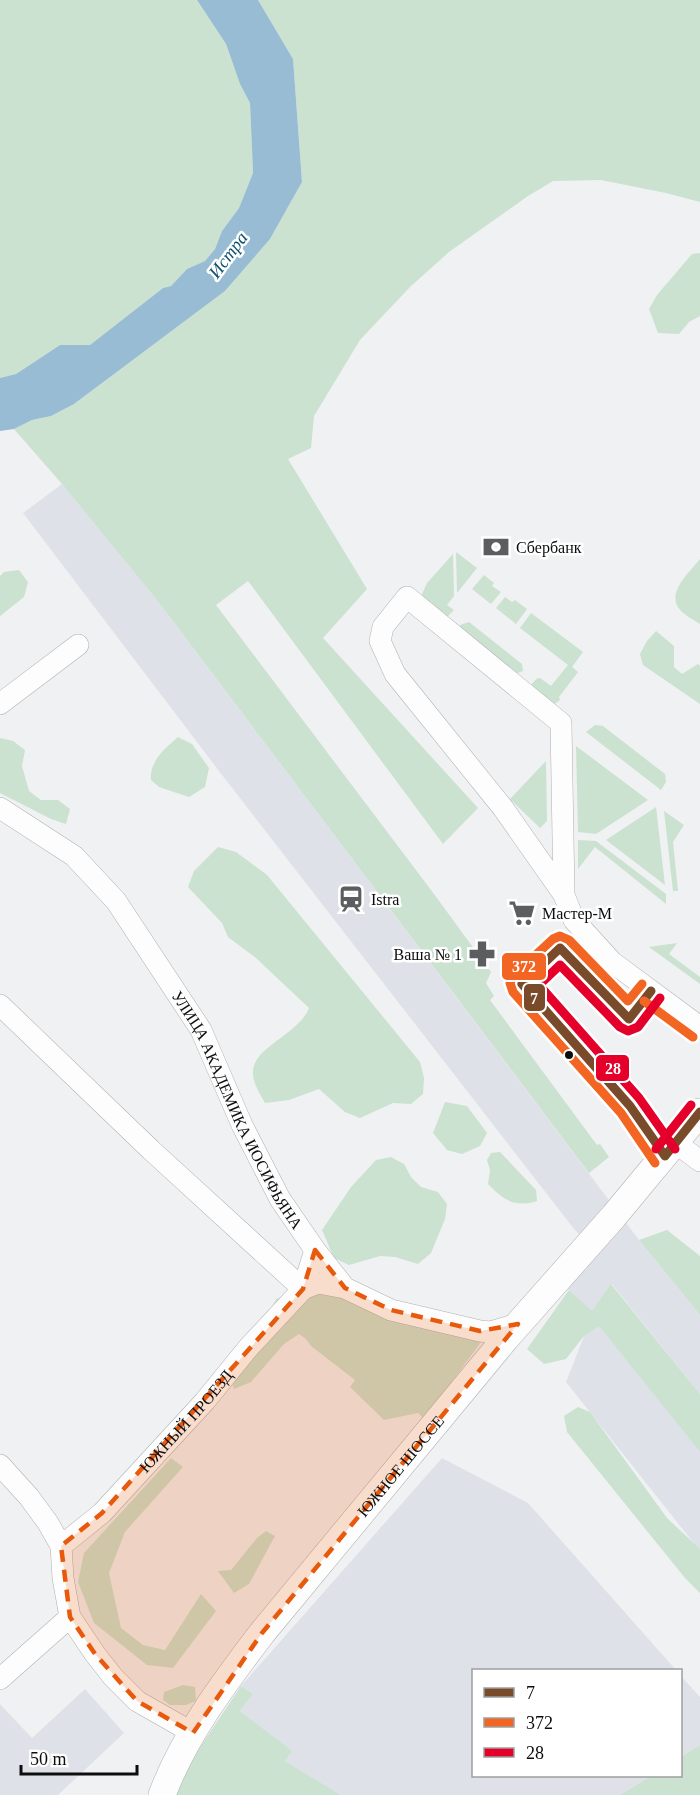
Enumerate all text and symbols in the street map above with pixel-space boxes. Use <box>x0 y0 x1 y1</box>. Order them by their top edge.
water label: Истра <box>204 228 252 283</box>
bank icon: Сбербанк <box>481 532 511 562</box>
place label: Сбербанк <box>516 539 582 557</box>
station icon: Istra <box>336 884 366 914</box>
place label: Istra <box>371 891 399 908</box>
supermarket icon: Мастер-М <box>507 898 537 928</box>
place label: Мастер-М <box>542 905 612 923</box>
pharmacy icon: Ваша № 1 <box>467 939 497 969</box>
place label: Ваша № 1 <box>394 946 462 963</box>
line badge: 372 <box>501 952 547 981</box>
text: 372 <box>512 958 536 975</box>
line badge: 7 <box>523 983 546 1012</box>
street label: УЛИЦА АКАДЕМИКА ИОСИФЬЯНА <box>169 988 307 1232</box>
text: 7 <box>530 990 538 1007</box>
unlabelled marker <box>563 1049 575 1061</box>
line badge: 28 <box>595 1054 630 1082</box>
text: 28 <box>605 1060 621 1077</box>
street label: ЮЖНЫЙ ПРОЕЗД <box>136 1366 236 1475</box>
street label: ЮЖНОЕ ШОССЕ <box>354 1412 447 1520</box>
legend <box>472 1669 682 1777</box>
text: 7 <box>526 1683 535 1703</box>
text: 372 <box>526 1713 553 1733</box>
scale bar <box>21 1738 136 1776</box>
text: 28 <box>526 1743 544 1763</box>
text: 50 m <box>30 1749 67 1769</box>

